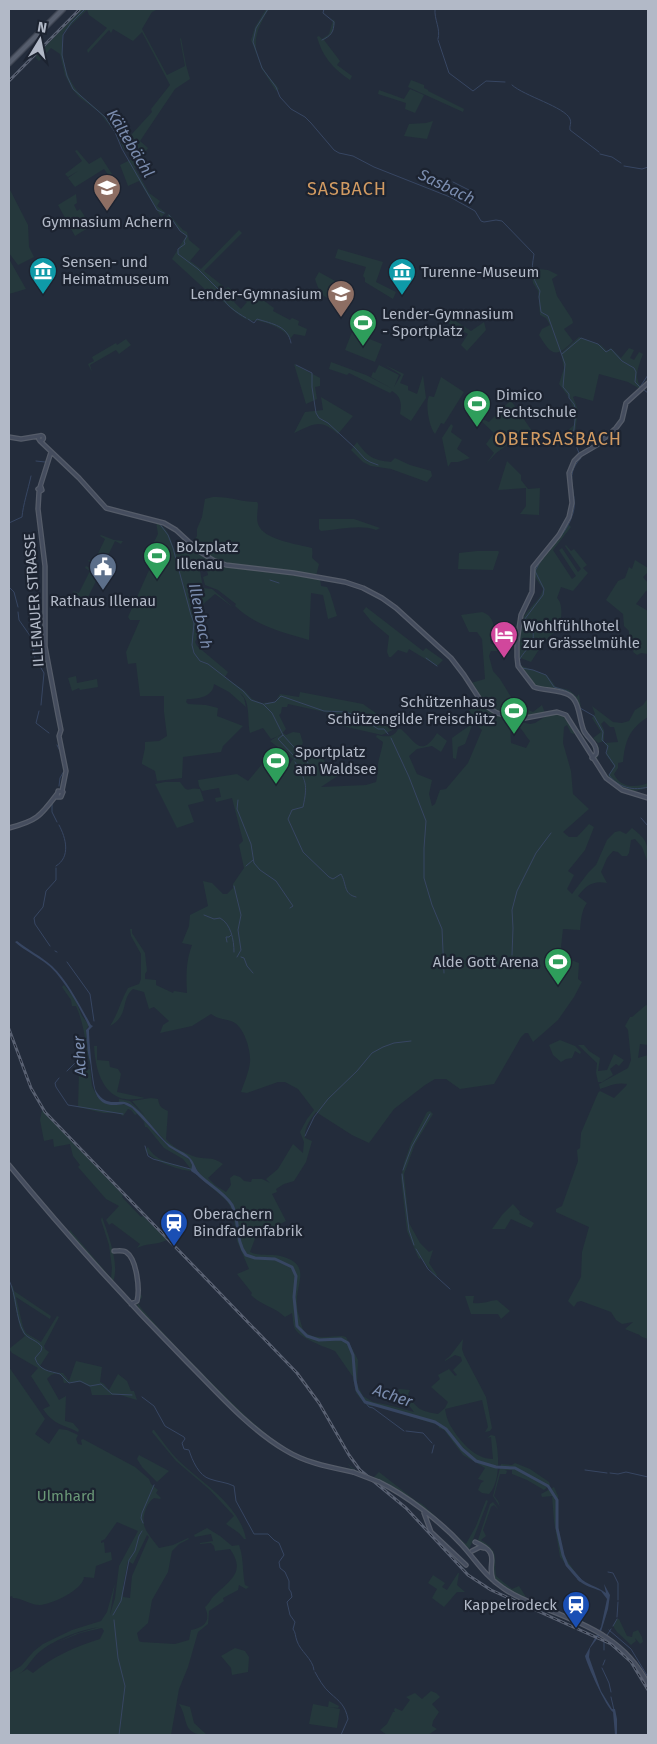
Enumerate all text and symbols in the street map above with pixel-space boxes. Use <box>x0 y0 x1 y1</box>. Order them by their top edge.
north arrow <box>15 15 65 65</box>
text: N <box>36 19 48 37</box>
water label: Kältebächl <box>103 106 158 181</box>
water label: Sasbach <box>415 164 478 208</box>
school or university icon: Gymnasium Achern <box>92 173 122 212</box>
district label: SASBACH <box>307 178 387 200</box>
place label: Gymnasium Achern <box>42 213 172 231</box>
place label: Sensen- und Heimatmuseum <box>62 253 169 288</box>
museum icon: Sensen- und Heimatmuseum <box>28 256 58 295</box>
museum icon: Turenne-Museum <box>387 257 417 296</box>
place label: Turenne-Museum <box>421 263 539 281</box>
school or university icon: Lender-Gymnasium <box>326 279 356 318</box>
place label: Lender-Gymnasium <box>190 285 322 303</box>
place label: Lender-Gymnasium - Sportplatz <box>382 305 514 340</box>
sports icon: Lender-Gymnasium - Sportplatz <box>348 308 378 347</box>
place label: Dimico Fechtschule <box>496 386 577 421</box>
sports icon: Dimico Fechtschule <box>462 389 492 428</box>
district label: OBERSASBACH <box>494 428 622 450</box>
street label: ILLENAUER STRASSE <box>20 532 48 668</box>
place label: Bolzplatz Illenau <box>176 538 239 573</box>
sports icon: Bolzplatz Illenau <box>142 541 172 580</box>
public building icon: Rathaus Illenau <box>88 552 118 591</box>
water label: Illenbach <box>185 582 216 651</box>
place label: Rathaus Illenau <box>50 592 156 610</box>
place label: Wohlfühlhotel zur Grässelmühle <box>523 617 640 652</box>
hotel icon: Wohlfühlhotel zur Grässelmühle <box>489 620 519 659</box>
place label: Schützenhaus Schützengilde Freischütz <box>328 693 495 728</box>
sports icon: Schützenhaus Schützengilde Freischütz <box>499 696 529 735</box>
place label: Sportplatz am Waldsee <box>295 743 377 778</box>
sports icon: Sportplatz am Waldsee <box>261 746 291 785</box>
sports icon: Alde Gott Arena <box>543 947 573 986</box>
place label: Alde Gott Arena <box>433 953 539 971</box>
water label: Acher <box>69 1034 90 1078</box>
place label: Oberachern Bindfadenfabrik <box>193 1205 303 1240</box>
station icon: Oberachern Bindfadenfabrik <box>159 1208 189 1247</box>
water label: Acher <box>370 1380 416 1411</box>
park label: Ulmhard <box>37 1487 95 1505</box>
station icon: Kappelrodeck <box>561 1590 591 1629</box>
place label: Kappelrodeck <box>464 1596 557 1614</box>

